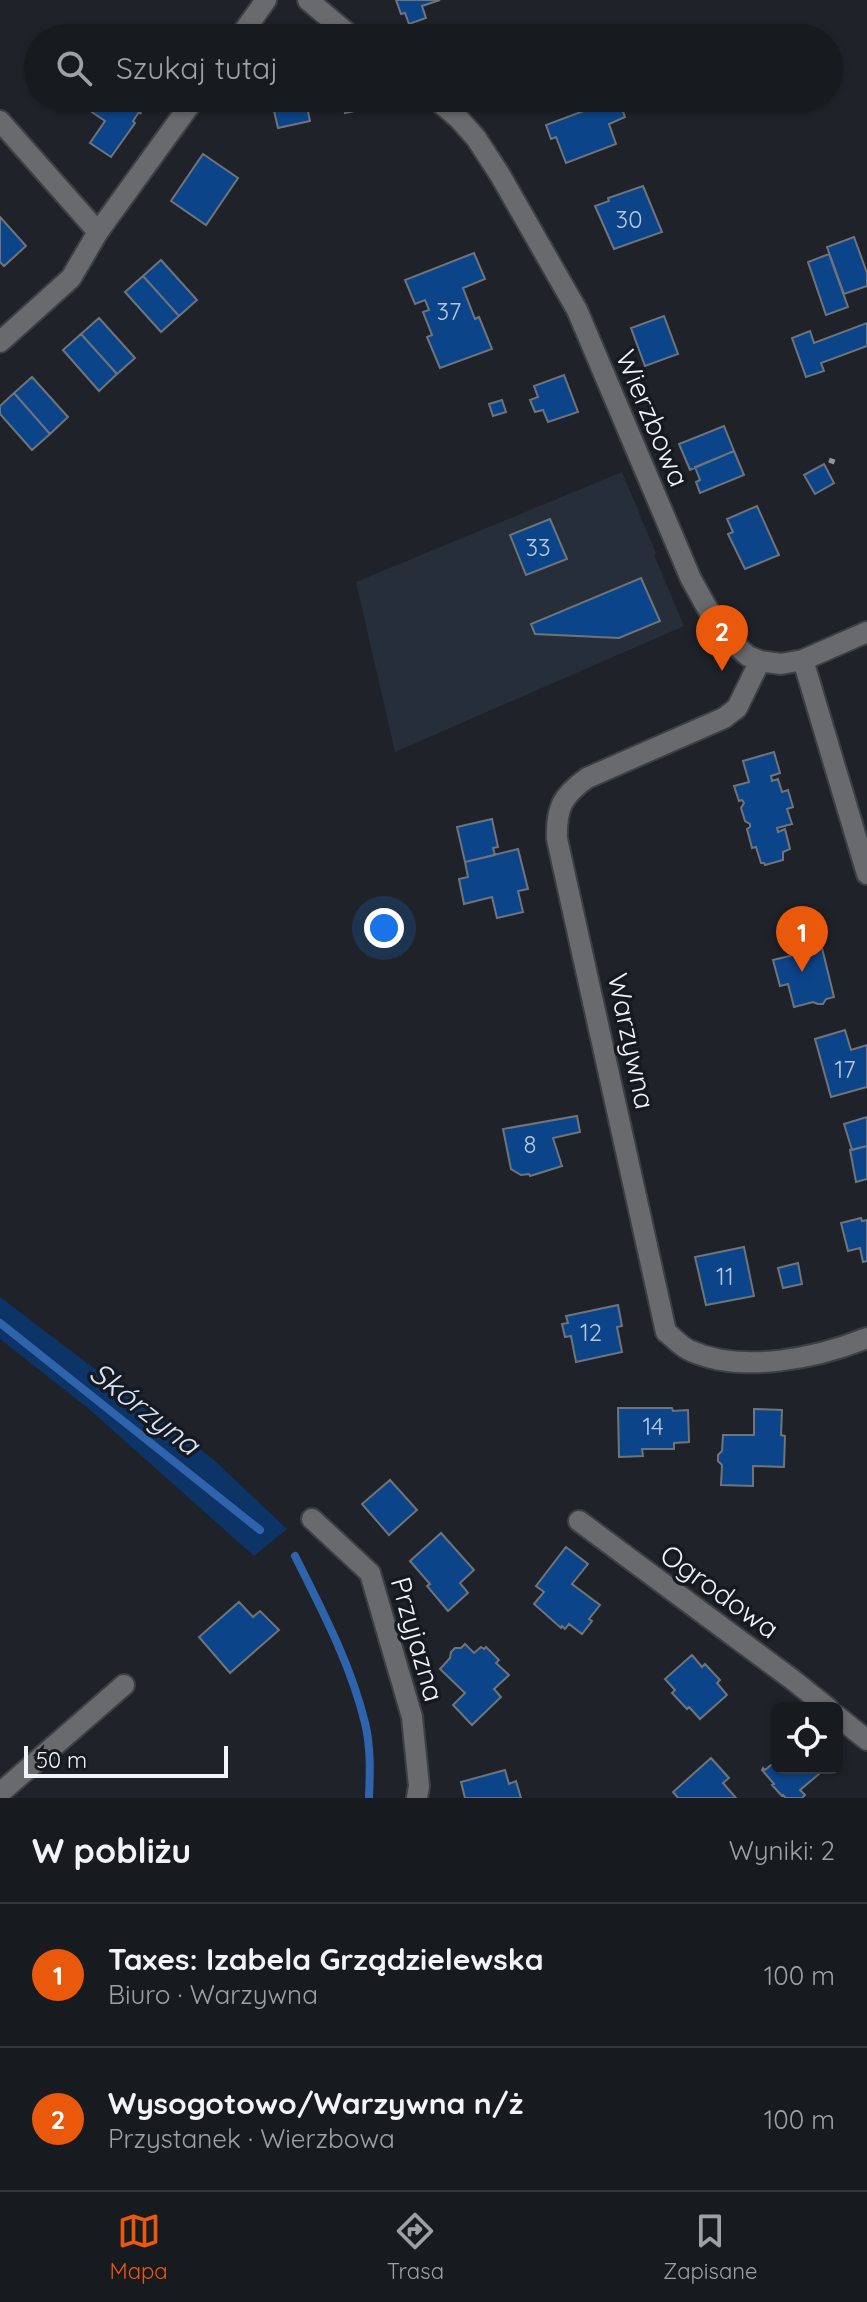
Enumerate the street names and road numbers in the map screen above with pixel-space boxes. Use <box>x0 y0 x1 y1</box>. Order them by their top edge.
street label: Wierzbowa <box>609 344 697 492</box>
street label: Warzywna <box>601 970 663 1112</box>
street label: Ogrodowa <box>654 1536 786 1646</box>
street label: Przyjazna <box>384 1573 452 1705</box>

